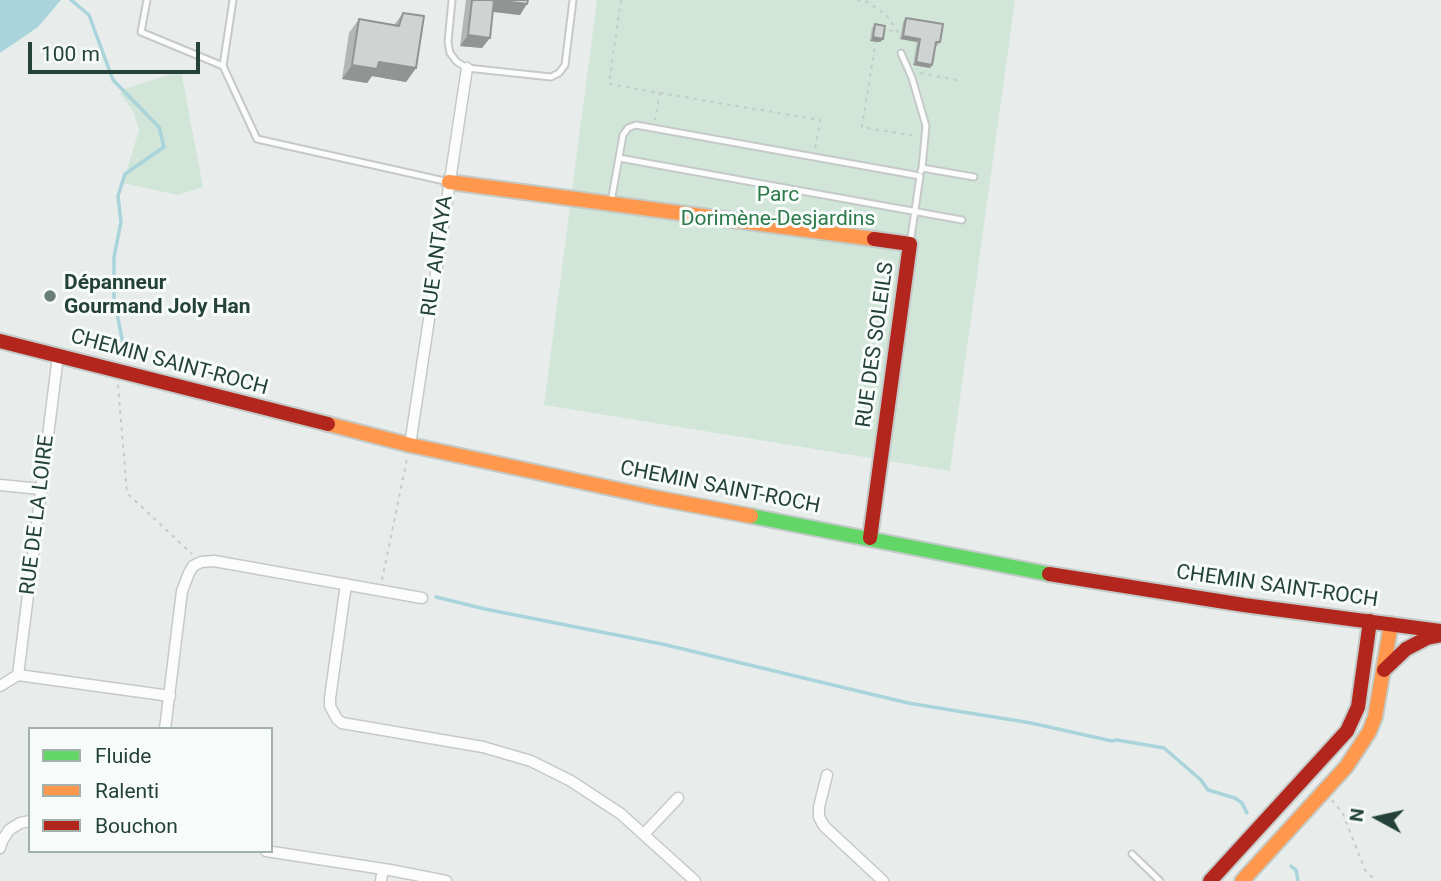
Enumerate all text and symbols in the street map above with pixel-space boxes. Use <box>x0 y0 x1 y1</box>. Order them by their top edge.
scale bar <box>32 28 203 72</box>
text: 100 m <box>41 42 100 66</box>
park label: Parc Dorimène-Desjardins <box>681 183 875 233</box>
street label: RUE ANTAYA <box>417 194 459 318</box>
street label: RUE DES SOLEILS <box>852 261 900 429</box>
place label: Dépanneur Gourmand Joly Han <box>64 271 251 321</box>
marker: Dépanneur Gourmand Joly Han <box>42 288 58 304</box>
street label: CHEMIN SAINT-ROCH <box>68 325 270 401</box>
street label: RUE DE LA LOIRE <box>16 434 60 596</box>
street label: CHEMIN SAINT-ROCH <box>618 456 822 520</box>
street label: CHEMIN SAINT-ROCH <box>1175 560 1379 614</box>
legend <box>28 727 273 853</box>
text: Fluide <box>95 744 151 768</box>
text: Ralenti <box>95 779 159 803</box>
north arrow <box>1343 783 1413 853</box>
text: N <box>1344 807 1369 823</box>
text: Bouchon <box>95 814 178 838</box>

